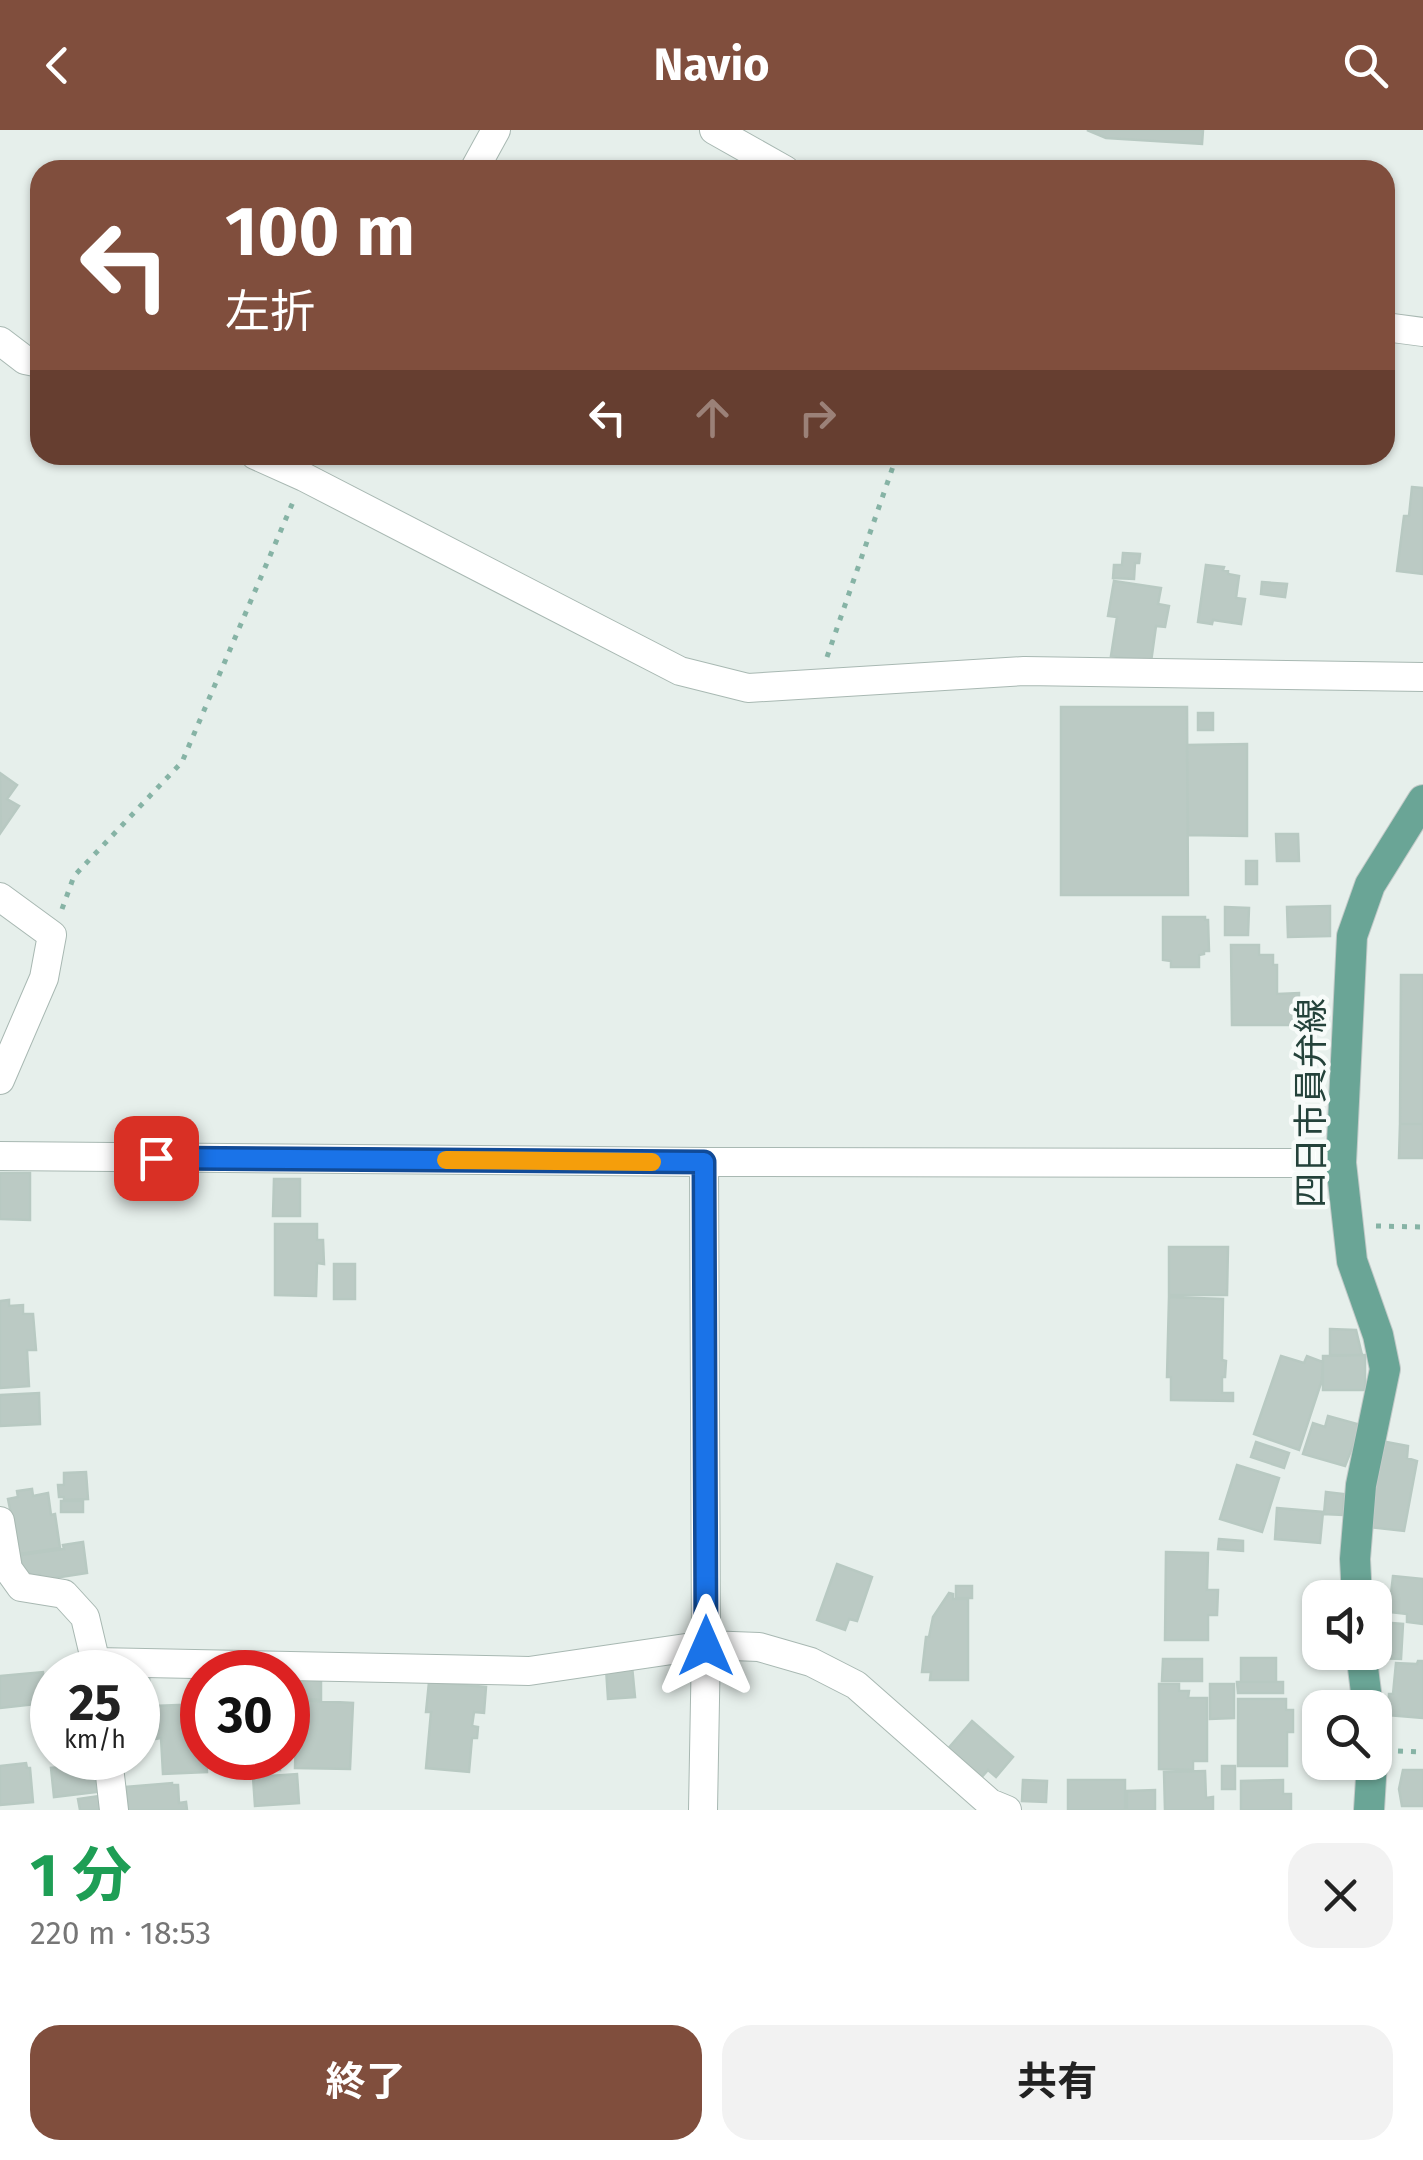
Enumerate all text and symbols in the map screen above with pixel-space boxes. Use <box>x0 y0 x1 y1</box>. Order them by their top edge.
icon: back <box>30 38 85 93</box>
text: Navio <box>654 38 769 92</box>
icon: search <box>1338 38 1393 93</box>
text: 100 m <box>225 190 415 274</box>
icon: left <box>60 200 190 330</box>
text: 左折 <box>225 285 315 339</box>
icon: left <box>580 390 635 445</box>
icon: ahead <box>685 390 740 445</box>
icon: right <box>790 390 845 445</box>
street label: 四日市員弁線 <box>1290 998 1332 1208</box>
pin <box>114 1116 199 1201</box>
icon: arrive <box>129 1131 184 1186</box>
map controls <box>1302 1580 1392 1780</box>
button: sound <box>1302 1580 1392 1670</box>
position arrow <box>654 1594 758 1698</box>
speed limit sign: 30 <box>180 1650 310 1780</box>
text: 25 <box>69 1673 121 1733</box>
button: search <box>1302 1690 1392 1780</box>
text: km/h <box>64 1725 126 1755</box>
text: 1 分 <box>30 1840 132 1912</box>
button: close <box>1288 1843 1393 1948</box>
text: 220 m · 18:53 <box>30 1914 211 1952</box>
button: 終了 <box>30 2025 702 2140</box>
button: 共有 <box>722 2025 1393 2140</box>

